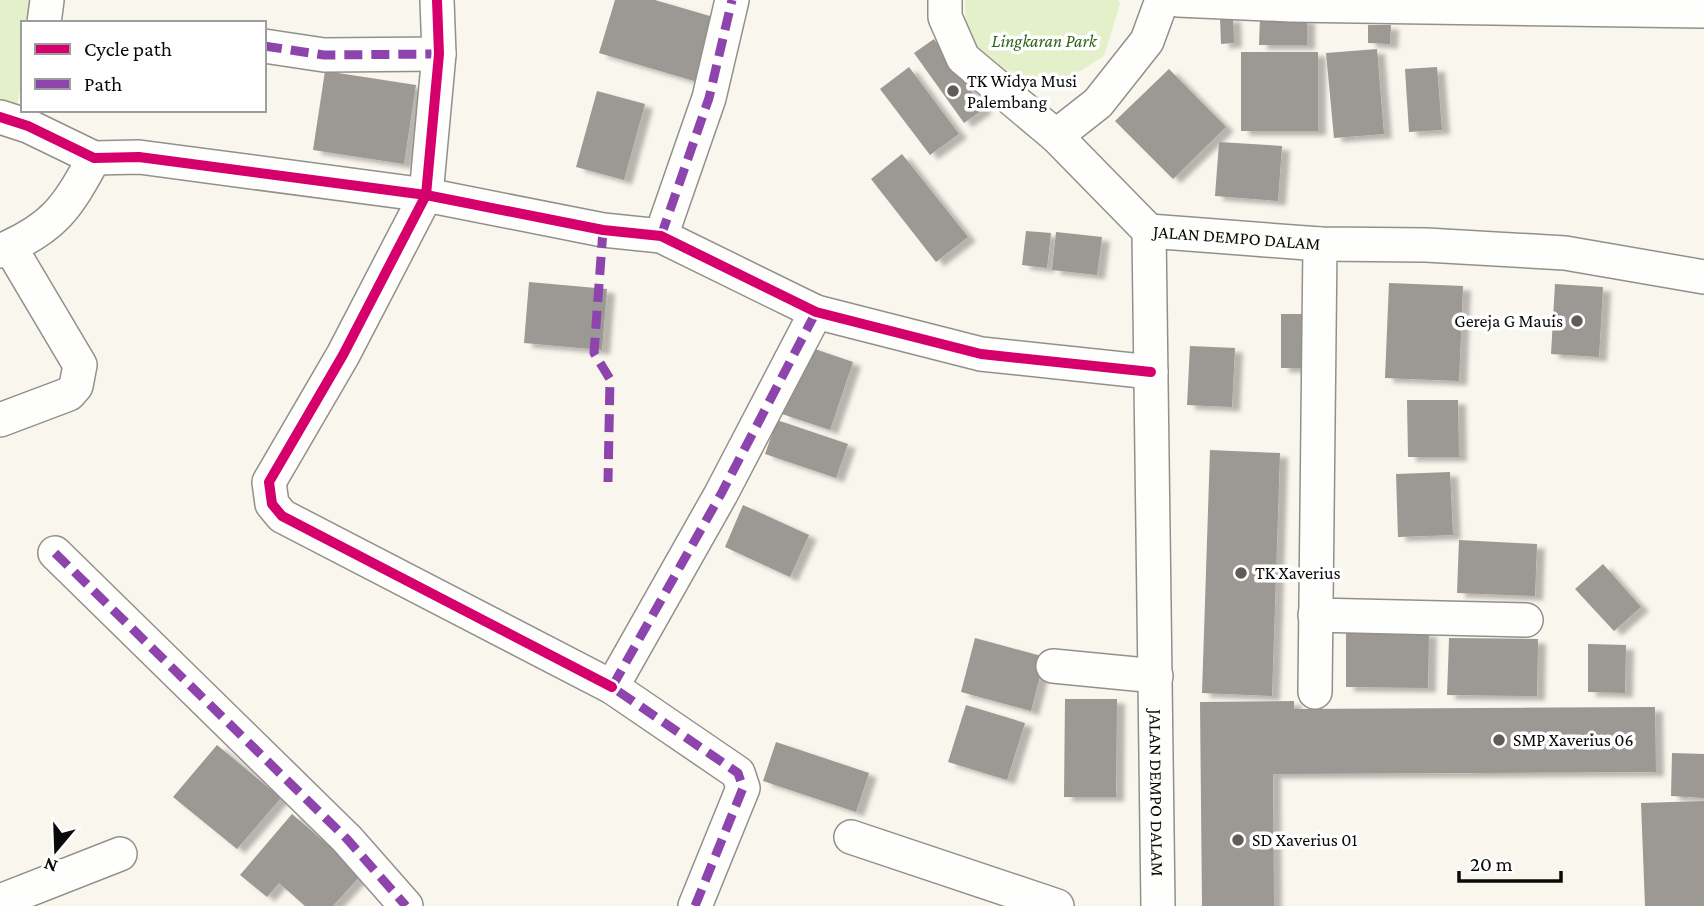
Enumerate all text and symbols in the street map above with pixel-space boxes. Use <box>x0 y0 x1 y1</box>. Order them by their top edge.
legend <box>21 21 266 112</box>
park label: Lingkaran Park <box>991 31 1098 51</box>
text: Cycle path <box>84 37 172 61</box>
place label: TK Widya Musi Palembang <box>967 71 1077 112</box>
text: Path <box>84 72 122 96</box>
marker: TK Widya Musi Palembang <box>945 83 961 99</box>
street label: JALAN DEMPO DALAM <box>1150 221 1321 254</box>
place label: Gereja G Mauis <box>1454 311 1563 332</box>
marker: Gereja G Mauis <box>1569 313 1585 329</box>
place label: TK Xaverius <box>1255 563 1341 583</box>
marker: TK Xaverius <box>1233 565 1249 581</box>
street label: JALAN DEMPO DALAM <box>1145 707 1168 877</box>
place label: SMP Xaverius 06 <box>1513 730 1634 750</box>
marker: SMP Xaverius 06 <box>1491 732 1507 748</box>
north arrow <box>21 815 91 885</box>
place label: SD Xaverius 01 <box>1252 830 1357 850</box>
marker: SD Xaverius 01 <box>1230 832 1246 848</box>
scale bar <box>1459 839 1560 883</box>
text: 20 m <box>1470 852 1513 876</box>
text: N <box>41 854 60 878</box>

